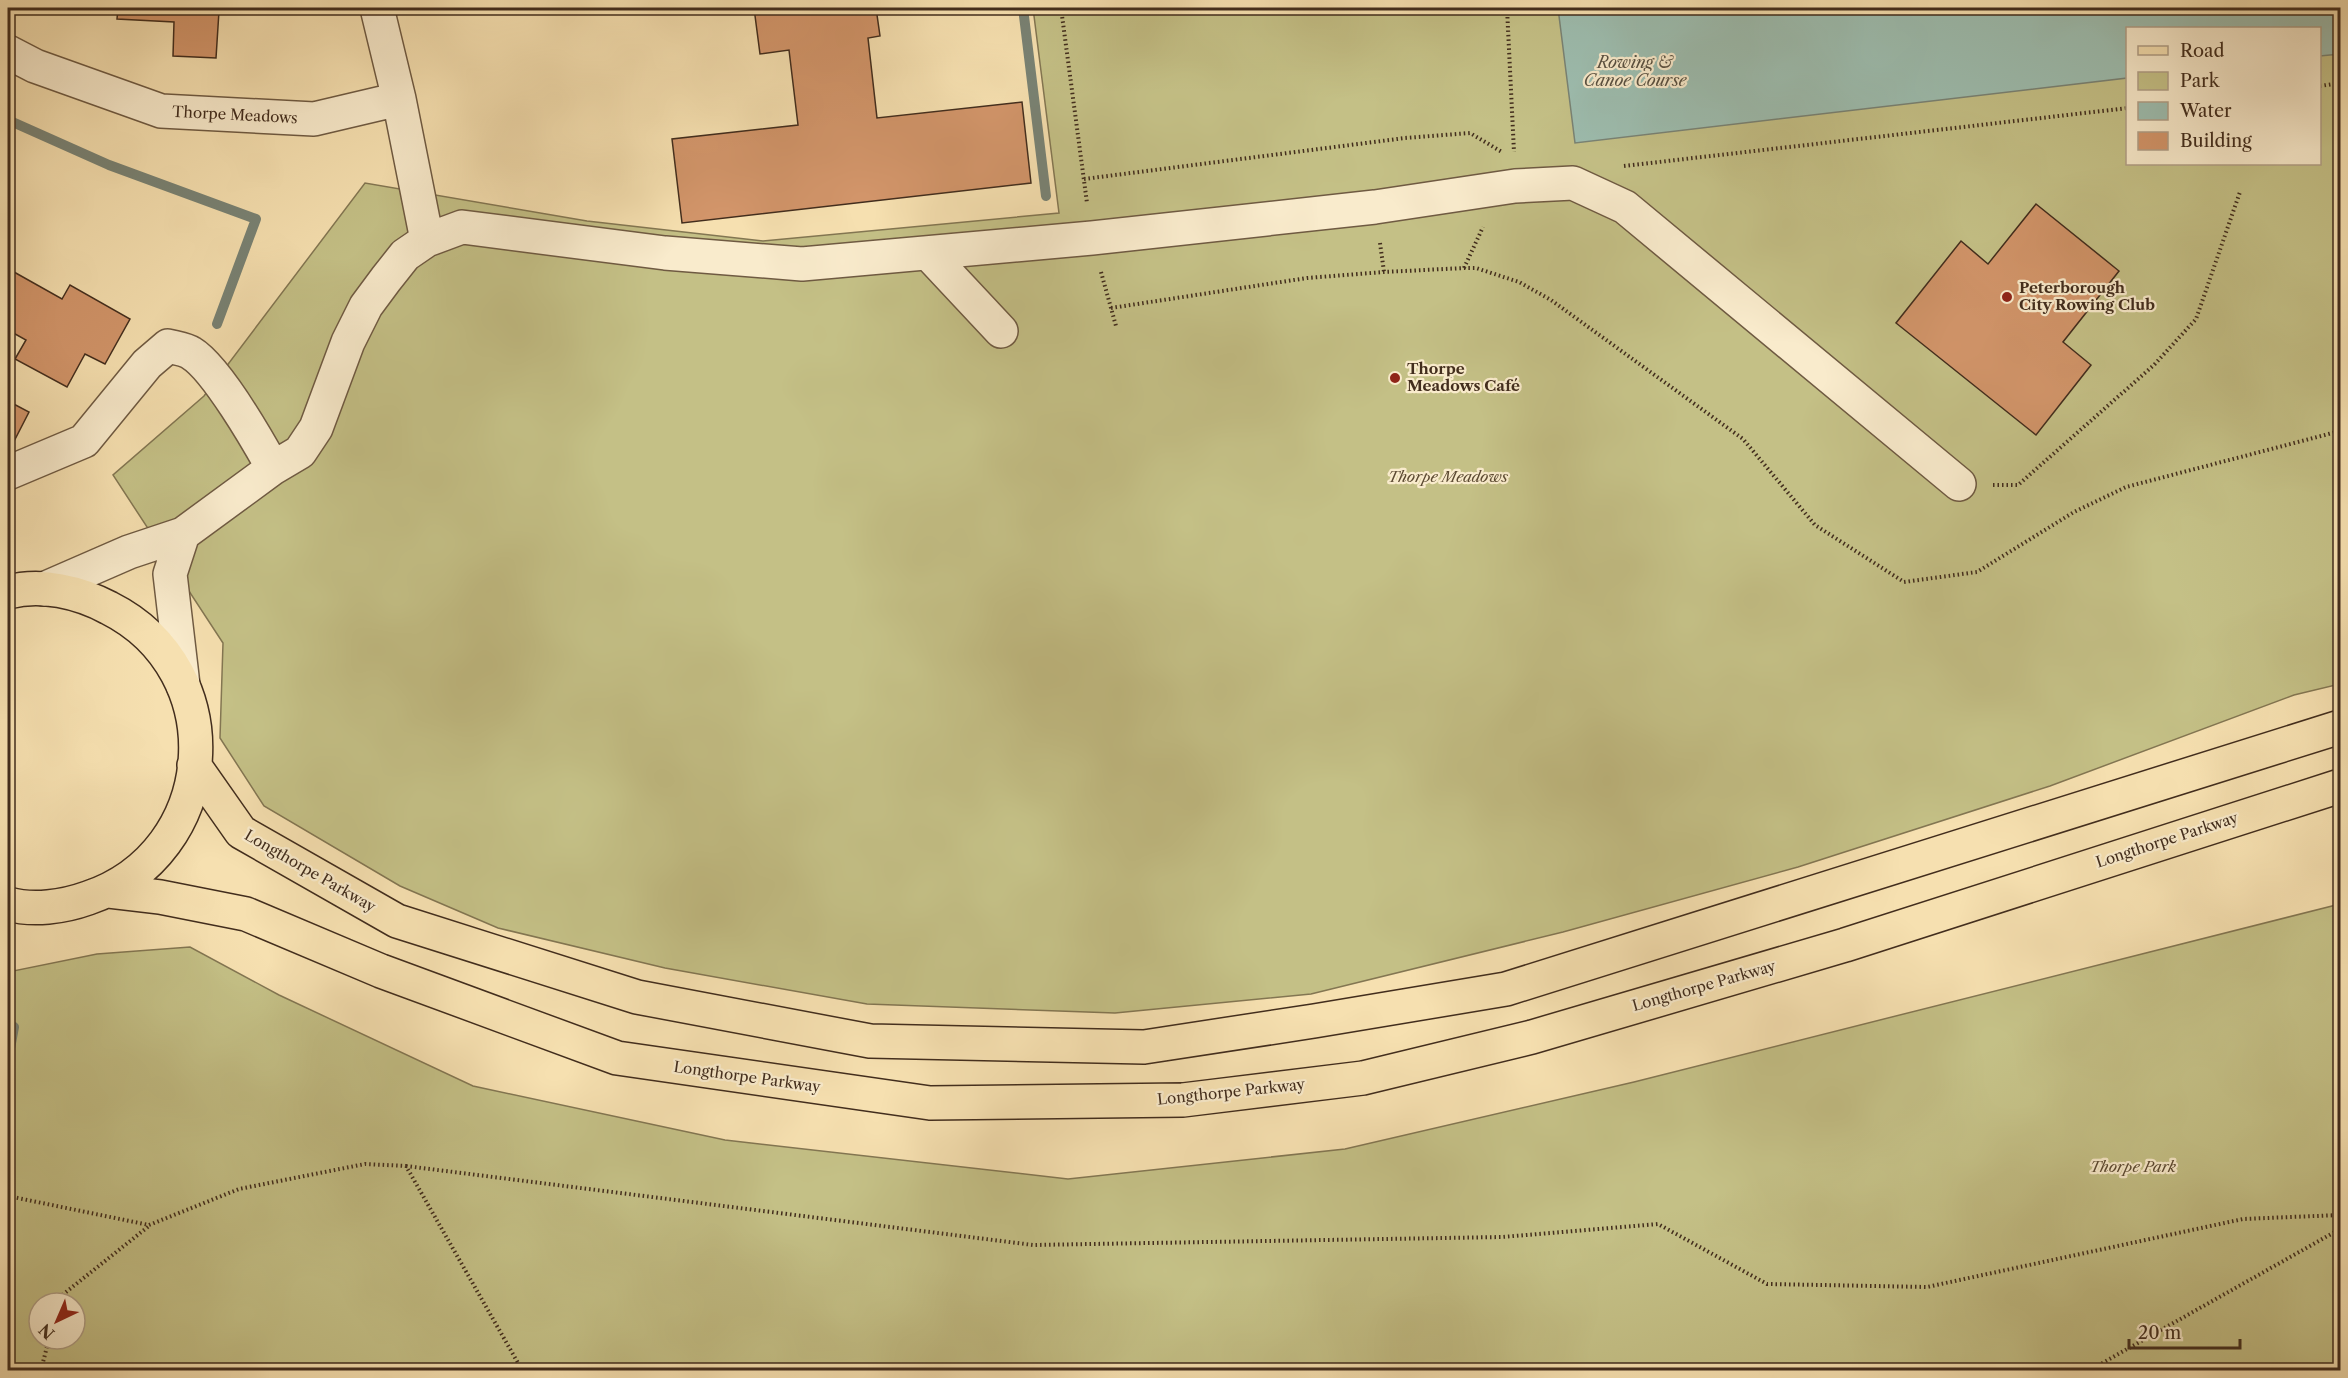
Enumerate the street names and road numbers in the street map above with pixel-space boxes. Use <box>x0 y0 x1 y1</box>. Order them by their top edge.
street label: Thorpe Meadows <box>172 102 298 127</box>
street label: Longthorpe Parkway <box>2093 807 2241 871</box>
street label: Longthorpe Parkway <box>241 825 380 916</box>
street label: Longthorpe Parkway <box>1630 956 1778 1015</box>
street label: Longthorpe Parkway <box>672 1057 822 1096</box>
street label: Longthorpe Parkway <box>1156 1074 1306 1109</box>

